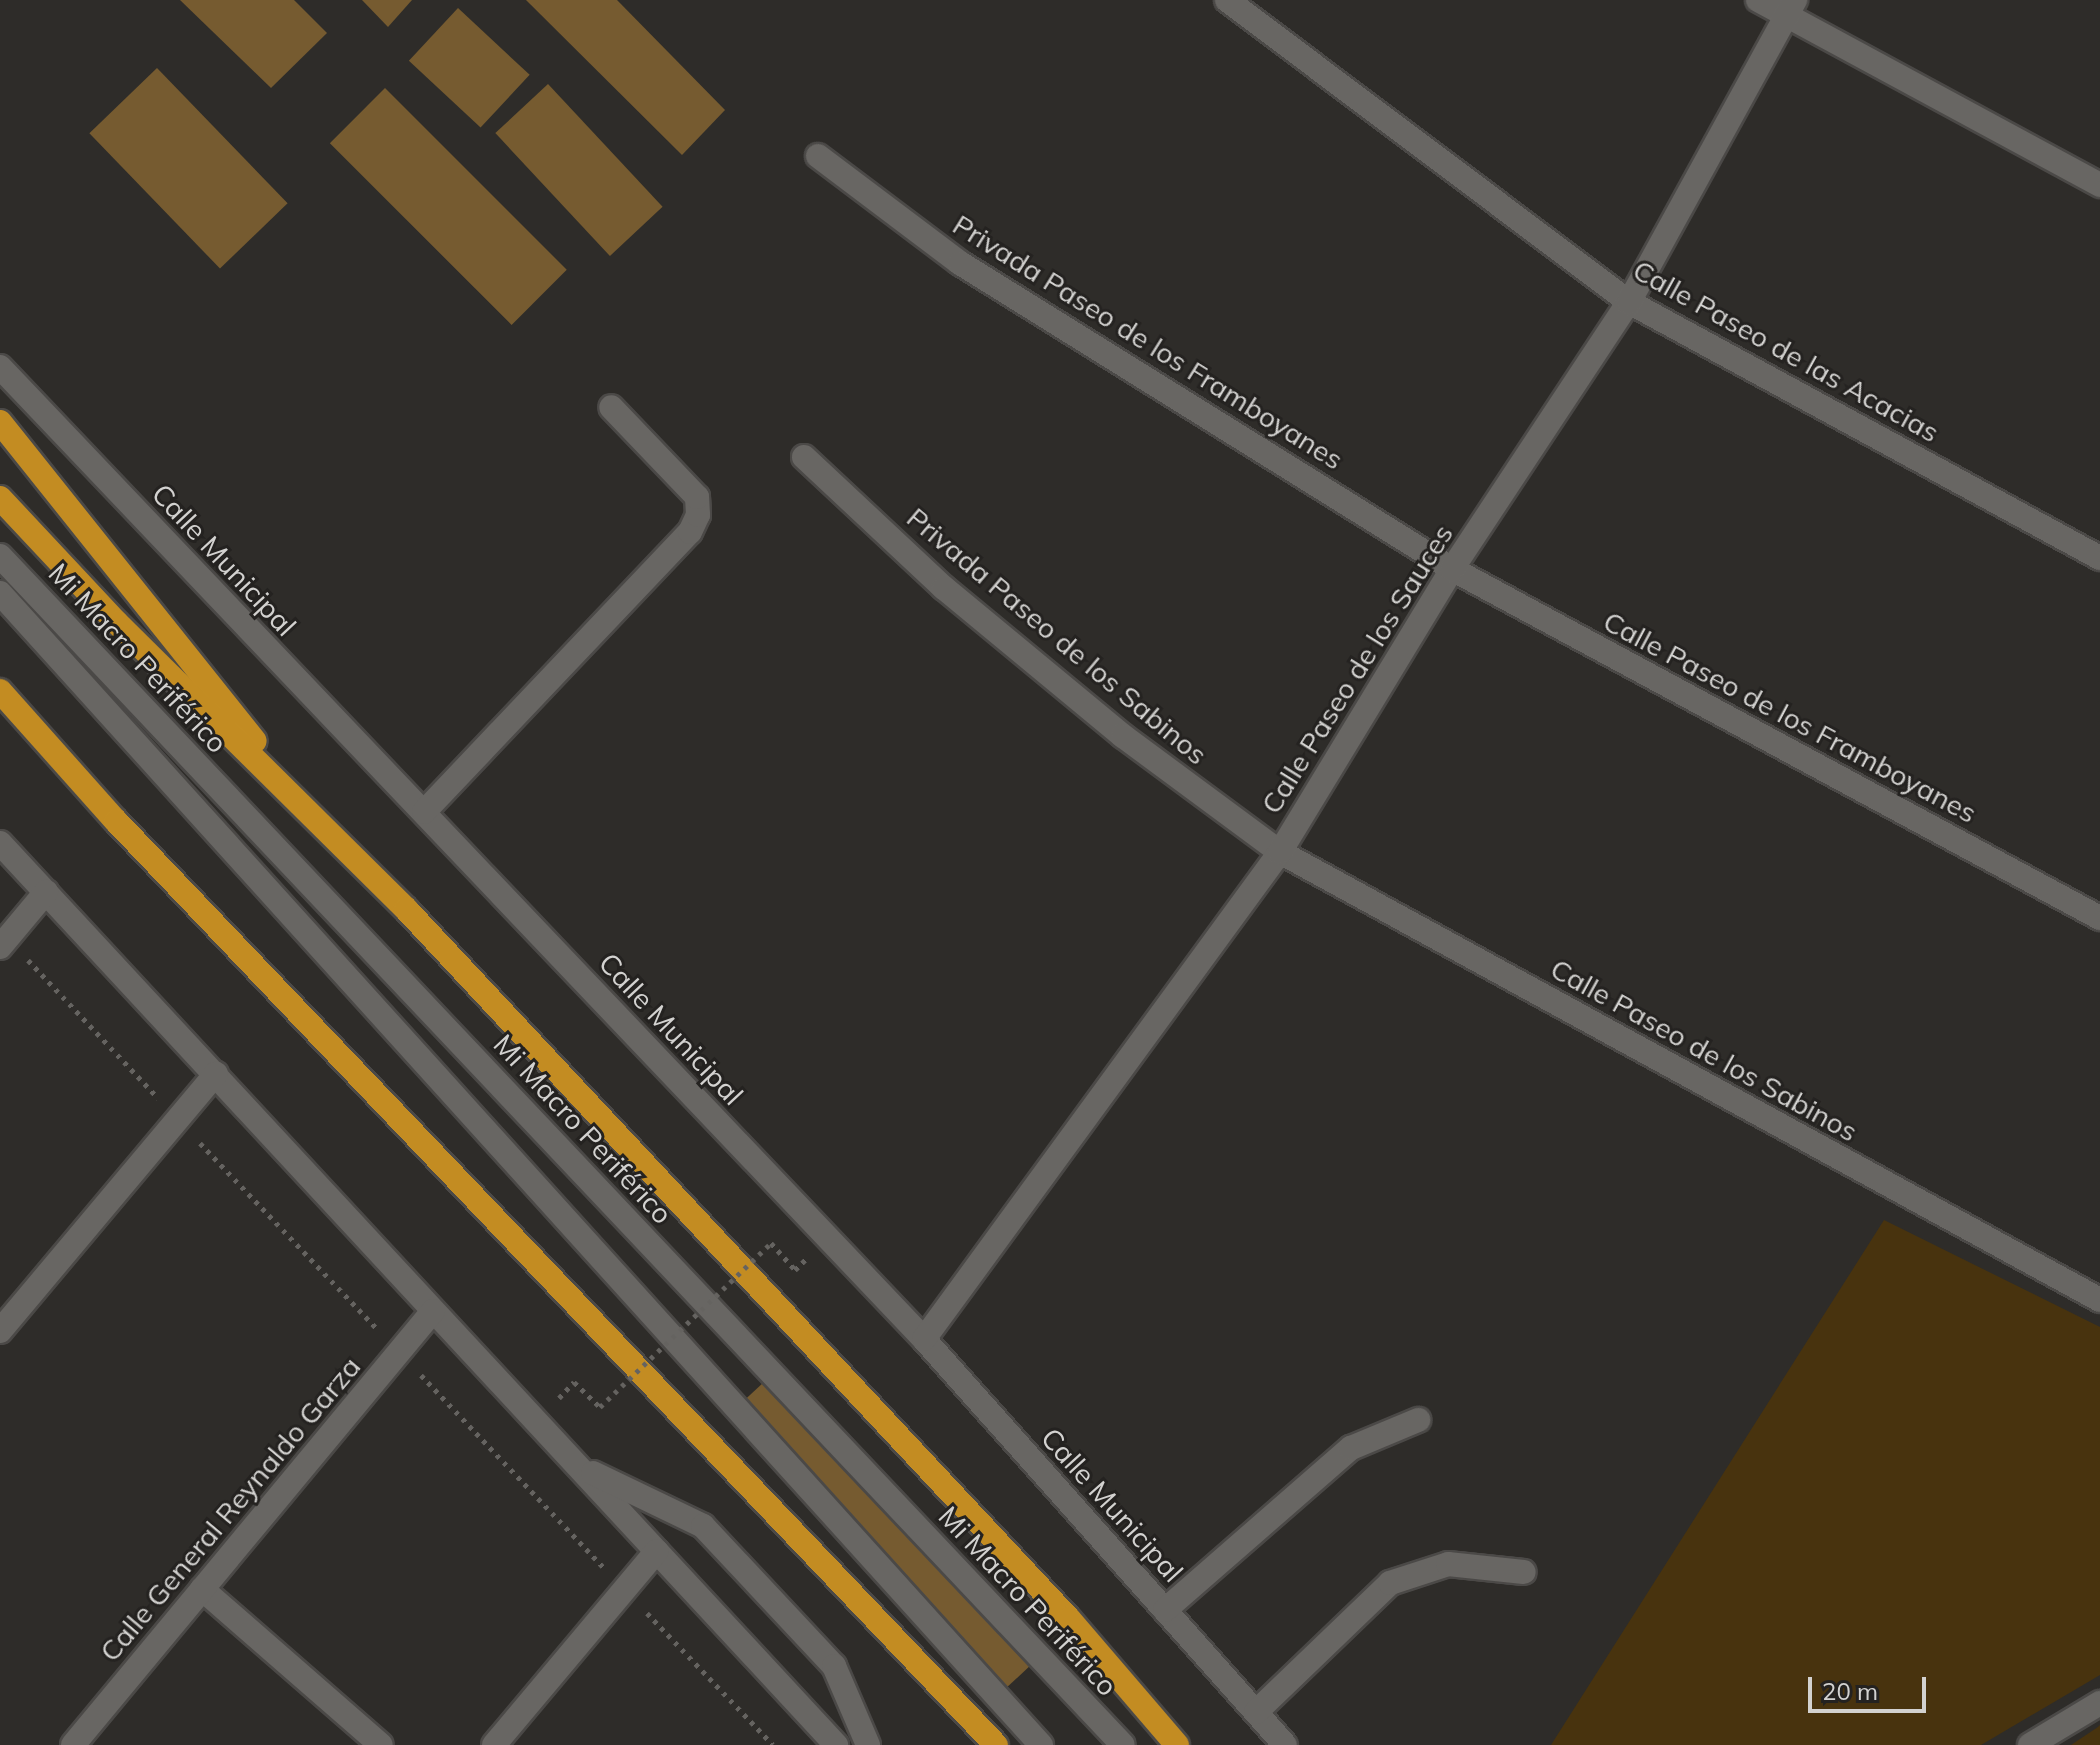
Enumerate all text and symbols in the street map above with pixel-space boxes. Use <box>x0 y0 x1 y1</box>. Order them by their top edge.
street label: Privada Paseo de los Framboyanes <box>947 208 1349 476</box>
street label: Calle Paseo de las Acacias <box>1627 253 1945 449</box>
street label: Calle Municipal <box>145 477 303 643</box>
street label: Privada Paseo de los Sabinos <box>900 501 1214 771</box>
street label: Calle Paseo de los Sauces <box>1254 518 1460 820</box>
street label: Mi Macro Periférico <box>42 556 234 760</box>
street label: Calle Paseo de los Framboyanes <box>1598 604 1982 830</box>
street label: Calle Municipal <box>592 946 750 1112</box>
street label: Calle Paseo de los Sabinos <box>1545 952 1863 1148</box>
street label: Mi Macro Periférico <box>487 1027 679 1231</box>
street label: Calle General Reynaldo Garza <box>93 1350 367 1668</box>
street label: Calle Municipal <box>1034 1421 1190 1589</box>
street label: Mi Macro Periférico <box>932 1499 1124 1703</box>
scale bar <box>1812 1661 1930 1711</box>
text: 20 m <box>1822 1676 1878 1706</box>

